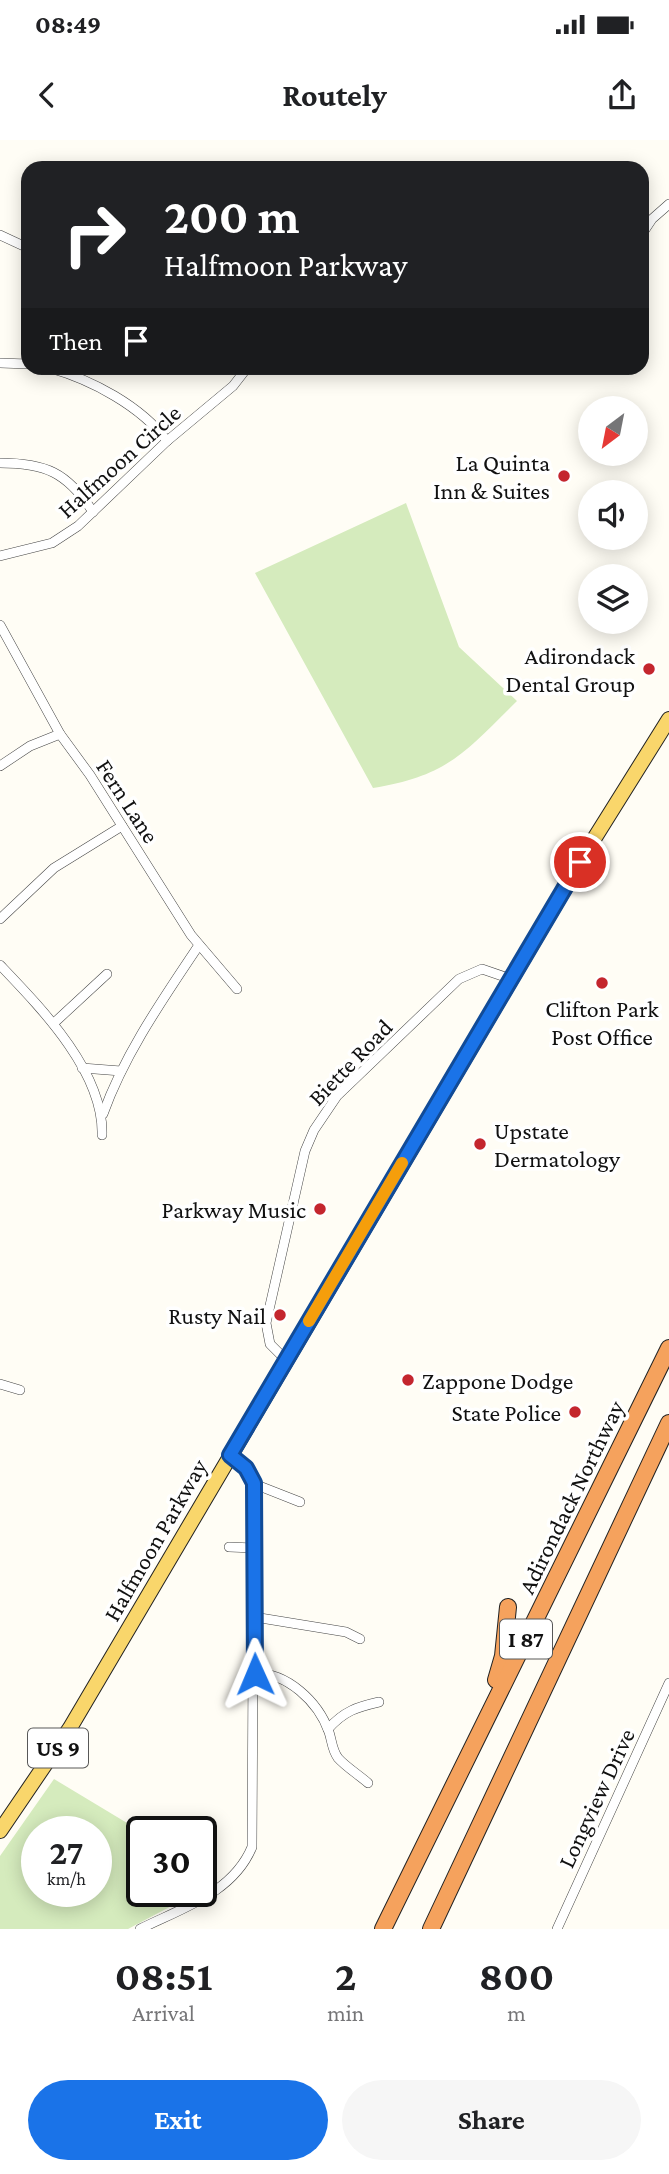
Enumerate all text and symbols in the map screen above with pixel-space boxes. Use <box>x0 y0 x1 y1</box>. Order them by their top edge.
text: 08:49 <box>35 10 101 39</box>
icon: back <box>28 76 66 114</box>
icon: share <box>603 76 641 114</box>
text: Routely <box>282 77 387 113</box>
icon: right <box>49 189 140 280</box>
text: 200 m <box>164 189 299 244</box>
text: Halfmoon Parkway <box>164 247 407 283</box>
icon: arrive <box>117 322 155 360</box>
text: Then <box>49 327 103 356</box>
north arrow <box>578 396 648 466</box>
map controls <box>578 396 648 634</box>
street label: Halfmoon Circle <box>52 399 186 523</box>
place label: La Quinta Inn & Suites <box>433 449 550 504</box>
marker: La Quinta Inn & Suites <box>556 468 572 484</box>
button: sound <box>578 480 648 550</box>
button: layers <box>578 564 648 634</box>
place label: Adirondack Dental Group <box>505 642 636 697</box>
marker: Adirondack Dental Group <box>641 661 657 677</box>
street label: Fern Lane <box>91 754 165 848</box>
pin <box>550 832 610 892</box>
icon: arrive <box>561 843 599 881</box>
marker: Clifton Park Post Office <box>594 975 610 991</box>
place label: Clifton Park Post Office <box>545 995 659 1050</box>
street label: Biette Road <box>302 1013 398 1111</box>
place label: Upstate Dermatology <box>494 1117 621 1172</box>
marker: Upstate Dermatology <box>472 1136 488 1152</box>
place label: Parkway Music <box>161 1196 306 1223</box>
marker: Parkway Music <box>312 1201 328 1217</box>
place label: Rusty Nail <box>168 1302 266 1329</box>
marker: Rusty Nail <box>272 1307 288 1323</box>
place label: Zappone Dodge <box>422 1367 573 1394</box>
marker: Zappone Dodge <box>400 1372 416 1388</box>
street label: Adirondack Northway <box>513 1395 630 1598</box>
place label: State Police <box>452 1399 561 1426</box>
marker: State Police <box>567 1404 583 1420</box>
street label: Halfmoon Parkway <box>98 1453 213 1626</box>
road number: I 87 <box>500 1620 552 1658</box>
position arrow <box>218 1637 292 1711</box>
street label: Longview Drive <box>552 1724 640 1872</box>
road number: US 9 <box>28 1728 88 1768</box>
speed limit sign: 30 <box>126 1816 217 1907</box>
text: 27 <box>50 1833 83 1872</box>
text: km/h <box>47 1869 86 1889</box>
text: 08:51 <box>115 1952 212 1999</box>
text: 2 <box>335 1952 356 1999</box>
text: 800 <box>479 1952 554 1999</box>
text: Arrival <box>132 2000 195 2026</box>
text: min <box>327 2000 364 2026</box>
text: m <box>507 2000 526 2026</box>
button: Exit <box>28 2080 328 2160</box>
button: Share <box>342 2080 641 2160</box>

